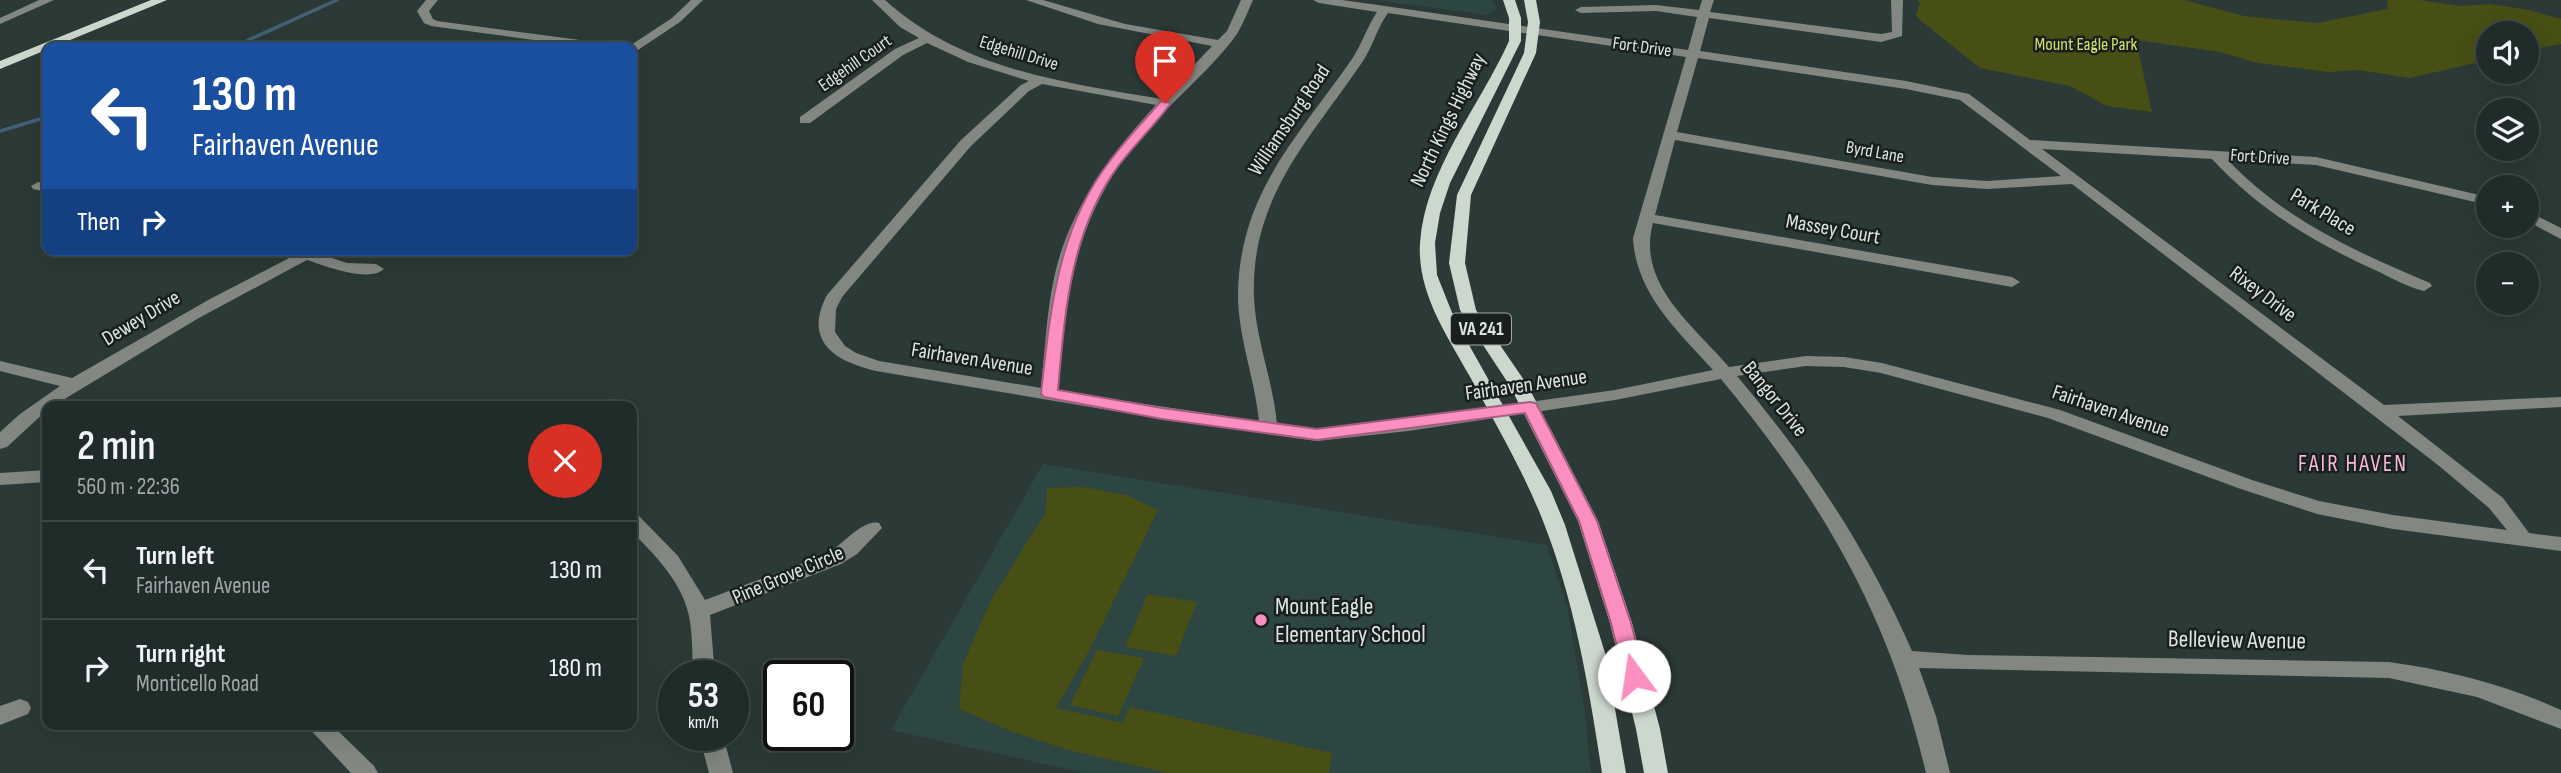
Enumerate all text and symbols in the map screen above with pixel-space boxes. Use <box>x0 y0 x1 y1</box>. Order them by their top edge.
map controls <box>2476 21 2539 315</box>
button: sound <box>2476 21 2539 84</box>
street label: Edgehill Court <box>814 30 896 96</box>
street label: Edgehill Drive <box>977 31 1061 75</box>
pin <box>1135 31 1195 103</box>
street label: Fort Drive <box>1611 32 1673 62</box>
park label: Mount Eagle Park <box>2035 34 2138 55</box>
icon: arrive <box>1146 42 1184 80</box>
street label: North Kings Highway <box>1405 49 1491 191</box>
street label: Williamsburg Road <box>1243 60 1335 180</box>
text: 130 m <box>192 66 297 125</box>
icon: left <box>77 70 168 161</box>
button: layers <box>2476 98 2539 161</box>
text: Fairhaven Avenue <box>192 126 379 165</box>
street label: Byrd Lane <box>1844 137 1906 167</box>
street label: Fort Drive <box>2230 144 2290 170</box>
button: + <box>2476 175 2539 238</box>
street label: Park Place <box>2286 183 2360 241</box>
icon: right <box>134 203 172 241</box>
text: Then <box>77 207 120 238</box>
street label: Massey Court <box>1784 208 1882 250</box>
button: − <box>2476 252 2539 315</box>
street label: Rixey Drive <box>2225 261 2301 327</box>
street label: Dewey Drive <box>97 285 185 351</box>
road number: VA 241 <box>1451 314 1511 344</box>
street label: Fairhaven Avenue <box>909 337 1035 381</box>
street label: Bangor Drive <box>1737 356 1813 442</box>
street label: Fairhaven Avenue <box>1464 364 1588 406</box>
street label: Fairhaven Avenue <box>2049 379 2173 443</box>
text: 2 min <box>77 421 156 472</box>
button: close <box>528 424 602 498</box>
district label: FAIR HAVEN <box>2298 450 2408 478</box>
text: 560 m · 22:36 <box>77 473 180 501</box>
street label: Pine Grove Circle <box>729 540 847 610</box>
text: Turn left <box>136 541 214 572</box>
icon: left <box>77 551 115 589</box>
text: 130 m <box>550 555 602 586</box>
text: Fairhaven Avenue <box>136 572 270 600</box>
place label: Mount Eagle Elementary School <box>1275 592 1426 649</box>
marker: Mount Eagle Elementary School <box>1253 612 1269 628</box>
street label: Belleview Avenue <box>2168 624 2306 656</box>
text: Turn right <box>136 639 225 670</box>
position arrow <box>1597 639 1671 713</box>
icon: right <box>77 649 115 687</box>
text: 180 m <box>549 653 602 684</box>
speed limit sign: 60 <box>763 660 854 751</box>
text: Monticello Road <box>136 670 259 698</box>
text: 53 <box>688 675 719 718</box>
text: km/h <box>688 712 719 733</box>

